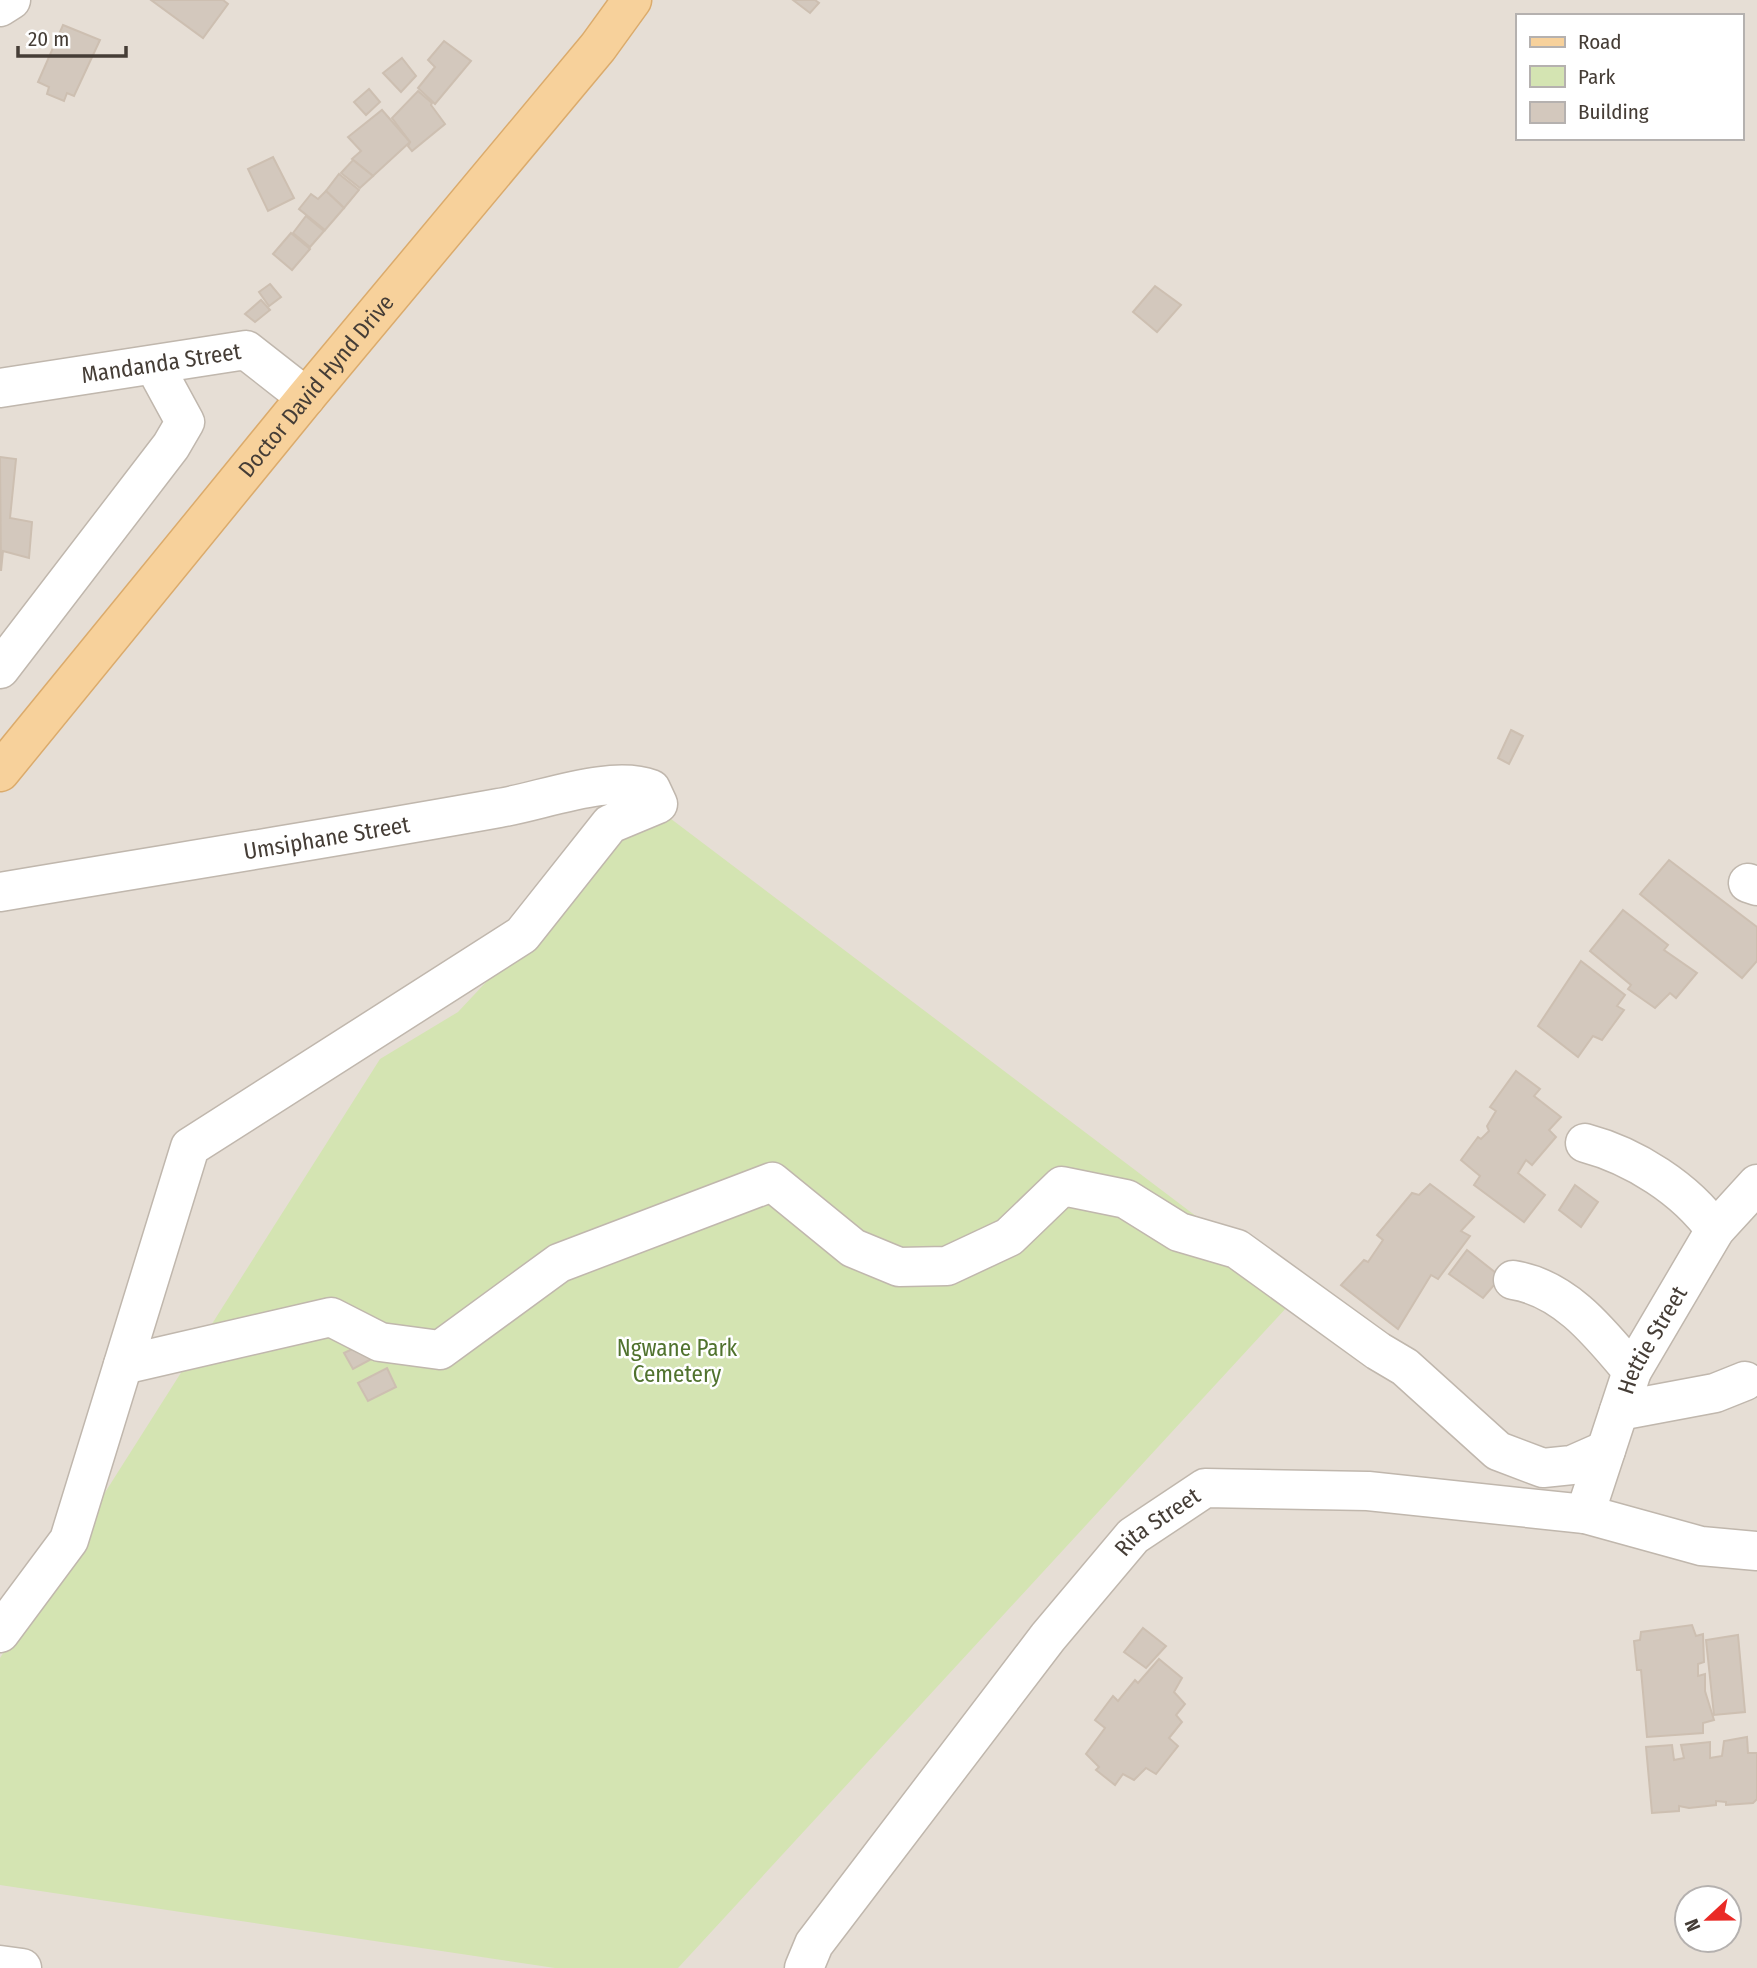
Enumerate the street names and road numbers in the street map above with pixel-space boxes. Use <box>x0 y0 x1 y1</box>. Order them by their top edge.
street label: Doctor David Hynd Drive <box>232 289 400 483</box>
street label: Mandanda Street <box>79 337 243 389</box>
street label: Umsiphane Street <box>241 810 412 866</box>
street label: Hettie Street <box>1611 1281 1693 1398</box>
street label: Rita Street <box>1108 1481 1206 1561</box>

